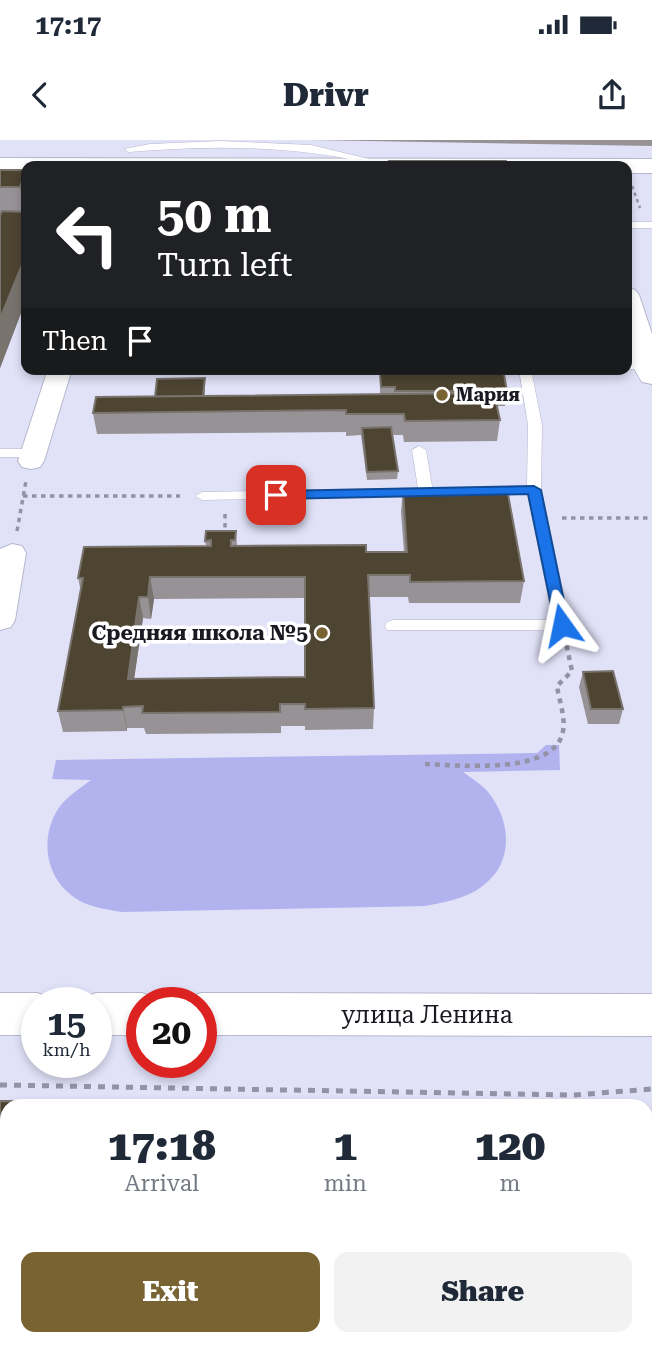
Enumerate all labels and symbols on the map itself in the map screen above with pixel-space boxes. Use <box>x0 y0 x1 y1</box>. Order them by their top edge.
place label: Мария <box>456 384 520 405</box>
marker: Мария <box>434 387 450 403</box>
pin <box>246 465 306 525</box>
position arrow <box>525 588 599 662</box>
place label: Средняя школа №5 <box>91 621 308 645</box>
marker: Средняя школа №5 <box>314 625 330 641</box>
speed limit sign: 20 <box>126 987 217 1078</box>
street label: улица Ленина <box>341 1001 513 1029</box>

